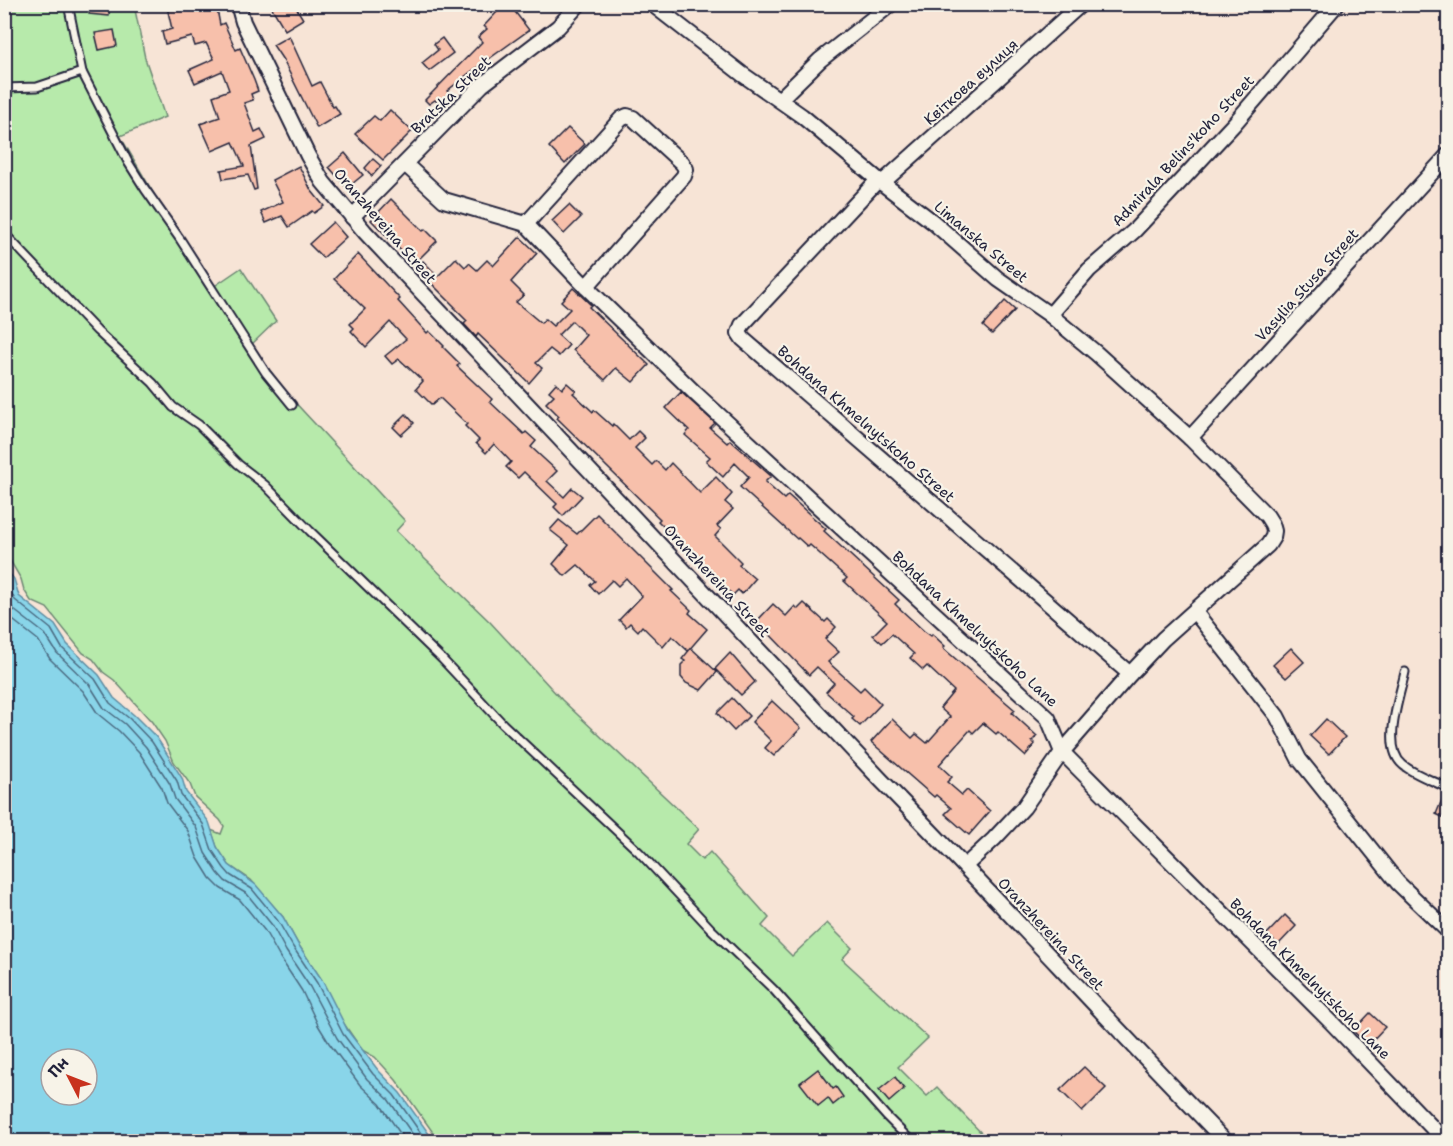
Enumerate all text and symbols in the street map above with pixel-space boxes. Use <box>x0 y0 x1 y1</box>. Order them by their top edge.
street label: Квіткова вулиця <box>920 34 1022 130</box>
street label: Bratska Street <box>406 52 496 138</box>
street label: Admirala Belins'koho Street <box>1107 71 1259 231</box>
street label: Oranzhereina Street <box>329 164 441 288</box>
street label: Limanska Street <box>930 197 1032 287</box>
street label: Vasylia Stusa Street <box>1251 224 1363 346</box>
street label: Bohdana Khmelnytskoho Street <box>773 341 959 507</box>
street label: Oranzhereina Street <box>659 520 775 642</box>
street label: Bohdana Khmelnytskoho Lane <box>888 547 1062 711</box>
street label: Oranzhereina Street <box>993 873 1109 995</box>
street label: Bohdana Khmelnytskoho Lane <box>1225 894 1395 1064</box>
north arrow <box>39 1047 99 1107</box>
text: Пн <box>43 1052 73 1082</box>

